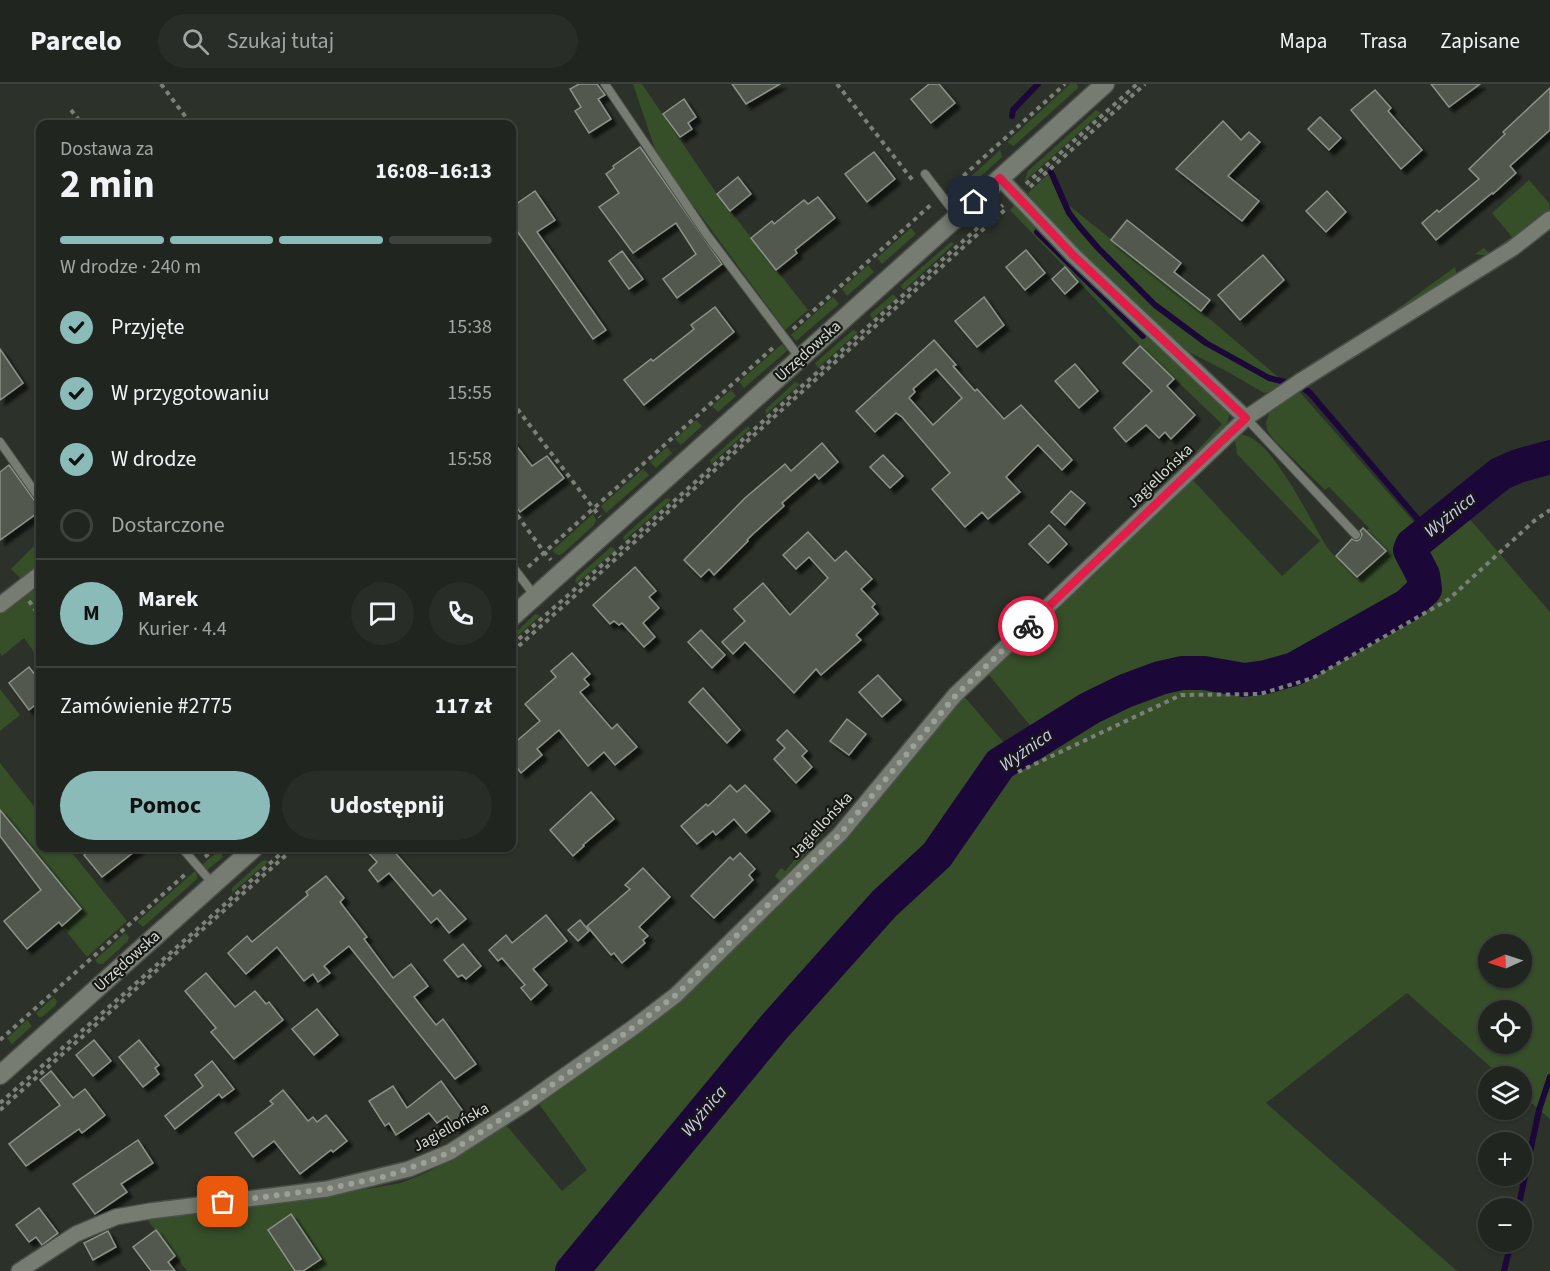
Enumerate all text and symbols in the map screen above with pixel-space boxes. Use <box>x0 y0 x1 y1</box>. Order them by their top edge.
search box <box>158 14 578 68</box>
text: Parcelo <box>30 21 122 61</box>
icon: search <box>179 25 212 58</box>
text: Szukaj tutaj <box>227 25 334 57</box>
text: Mapa <box>1279 26 1327 56</box>
text: Trasa <box>1360 26 1407 56</box>
text: Zapisane <box>1440 26 1520 56</box>
text: Dostawa za <box>60 135 154 163</box>
text: 16:08–16:13 <box>375 155 492 187</box>
text: 2 min <box>60 157 155 213</box>
pin <box>948 176 999 227</box>
icon: home <box>957 185 990 218</box>
text: W drodze · 240 m <box>60 253 201 281</box>
icon: check <box>60 311 93 344</box>
text: Przyjęte <box>111 311 185 343</box>
text: 15:38 <box>447 313 492 341</box>
street label: Urzędowska <box>770 315 846 387</box>
icon: check <box>60 377 93 410</box>
text: W przygotowaniu <box>111 377 269 409</box>
text: 15:55 <box>447 379 492 407</box>
street label: Jagiellońska <box>1122 439 1198 513</box>
icon: check <box>60 443 93 476</box>
text: W drodze <box>111 443 197 475</box>
text: 15:58 <box>447 445 492 473</box>
water label: Wyżnica <box>1419 486 1481 544</box>
text: Dostarczone <box>111 509 225 541</box>
button: chat <box>351 582 414 645</box>
button: phone <box>429 582 492 645</box>
text: Marek <box>138 583 198 615</box>
courier <box>998 596 1058 656</box>
text: M <box>83 597 100 629</box>
icon: bike <box>1012 610 1045 643</box>
text: Kurier · 4.4 <box>138 615 227 643</box>
text: Zamówienie #2775 <box>60 690 232 722</box>
text: 117 zł <box>435 690 492 722</box>
water label: Wyżnica <box>994 722 1058 777</box>
button: Pomoc <box>60 771 270 840</box>
button: Udostępnij <box>282 771 492 840</box>
street label: Jagiellońska <box>784 787 858 863</box>
street label: Urzędowska <box>89 925 165 997</box>
north arrow <box>1478 934 1532 988</box>
map controls <box>1478 934 1532 1252</box>
button: locate <box>1478 1000 1532 1054</box>
button: layers <box>1478 1066 1532 1120</box>
water label: Wyżnica <box>675 1080 733 1142</box>
street label: Jagiellońska <box>409 1097 493 1157</box>
button: + <box>1478 1132 1532 1186</box>
pin <box>197 1176 248 1227</box>
icon: bag <box>206 1185 239 1218</box>
button: − <box>1478 1198 1532 1252</box>

